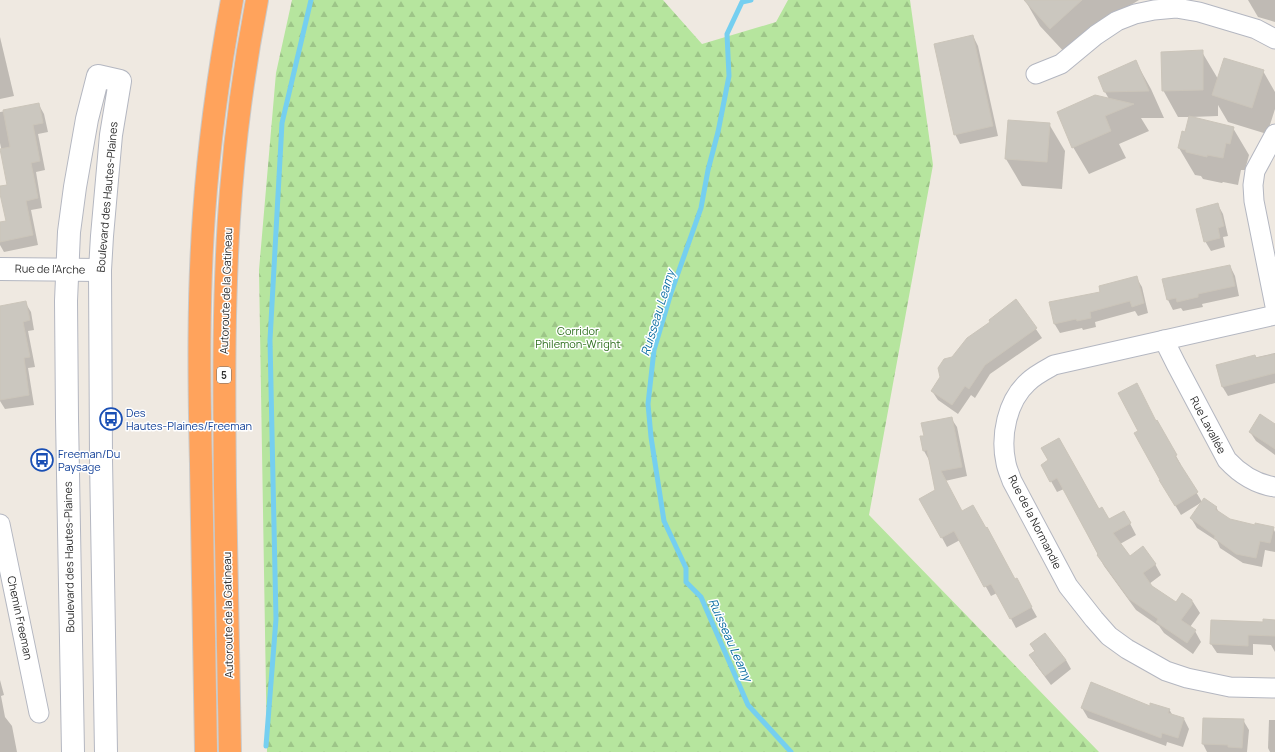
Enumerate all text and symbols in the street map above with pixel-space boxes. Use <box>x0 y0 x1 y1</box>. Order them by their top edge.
street label: Boulevard des Hautes-Plaines <box>92 121 121 273</box>
street label: Autoroute de la Gatineau <box>216 228 235 354</box>
street label: Rue de l'Arche <box>15 260 86 277</box>
water label: Ruisseau Leamy <box>636 266 679 358</box>
park label: Corridor Philemon-Wright <box>535 323 621 351</box>
road number: 5 <box>217 367 231 383</box>
street label: Rue Lavallée <box>1187 393 1230 457</box>
place label: Des Hautes-Plaines/Freeman <box>126 405 252 433</box>
bus stop icon: Des Hautes-Plaines/Freeman <box>98 406 124 432</box>
place label: Freeman/Du Paysage <box>58 446 120 474</box>
bus stop icon: Freeman/Du Paysage <box>29 447 55 473</box>
street label: Rue de la Normandie <box>1005 472 1066 572</box>
street label: Boulevard des Hautes-Plaines <box>60 481 77 633</box>
street label: Autoroute de la Gatineau <box>219 552 236 678</box>
street label: Chemin Freeman <box>4 575 37 661</box>
water label: Ruisseau Leamy <box>705 596 757 685</box>

